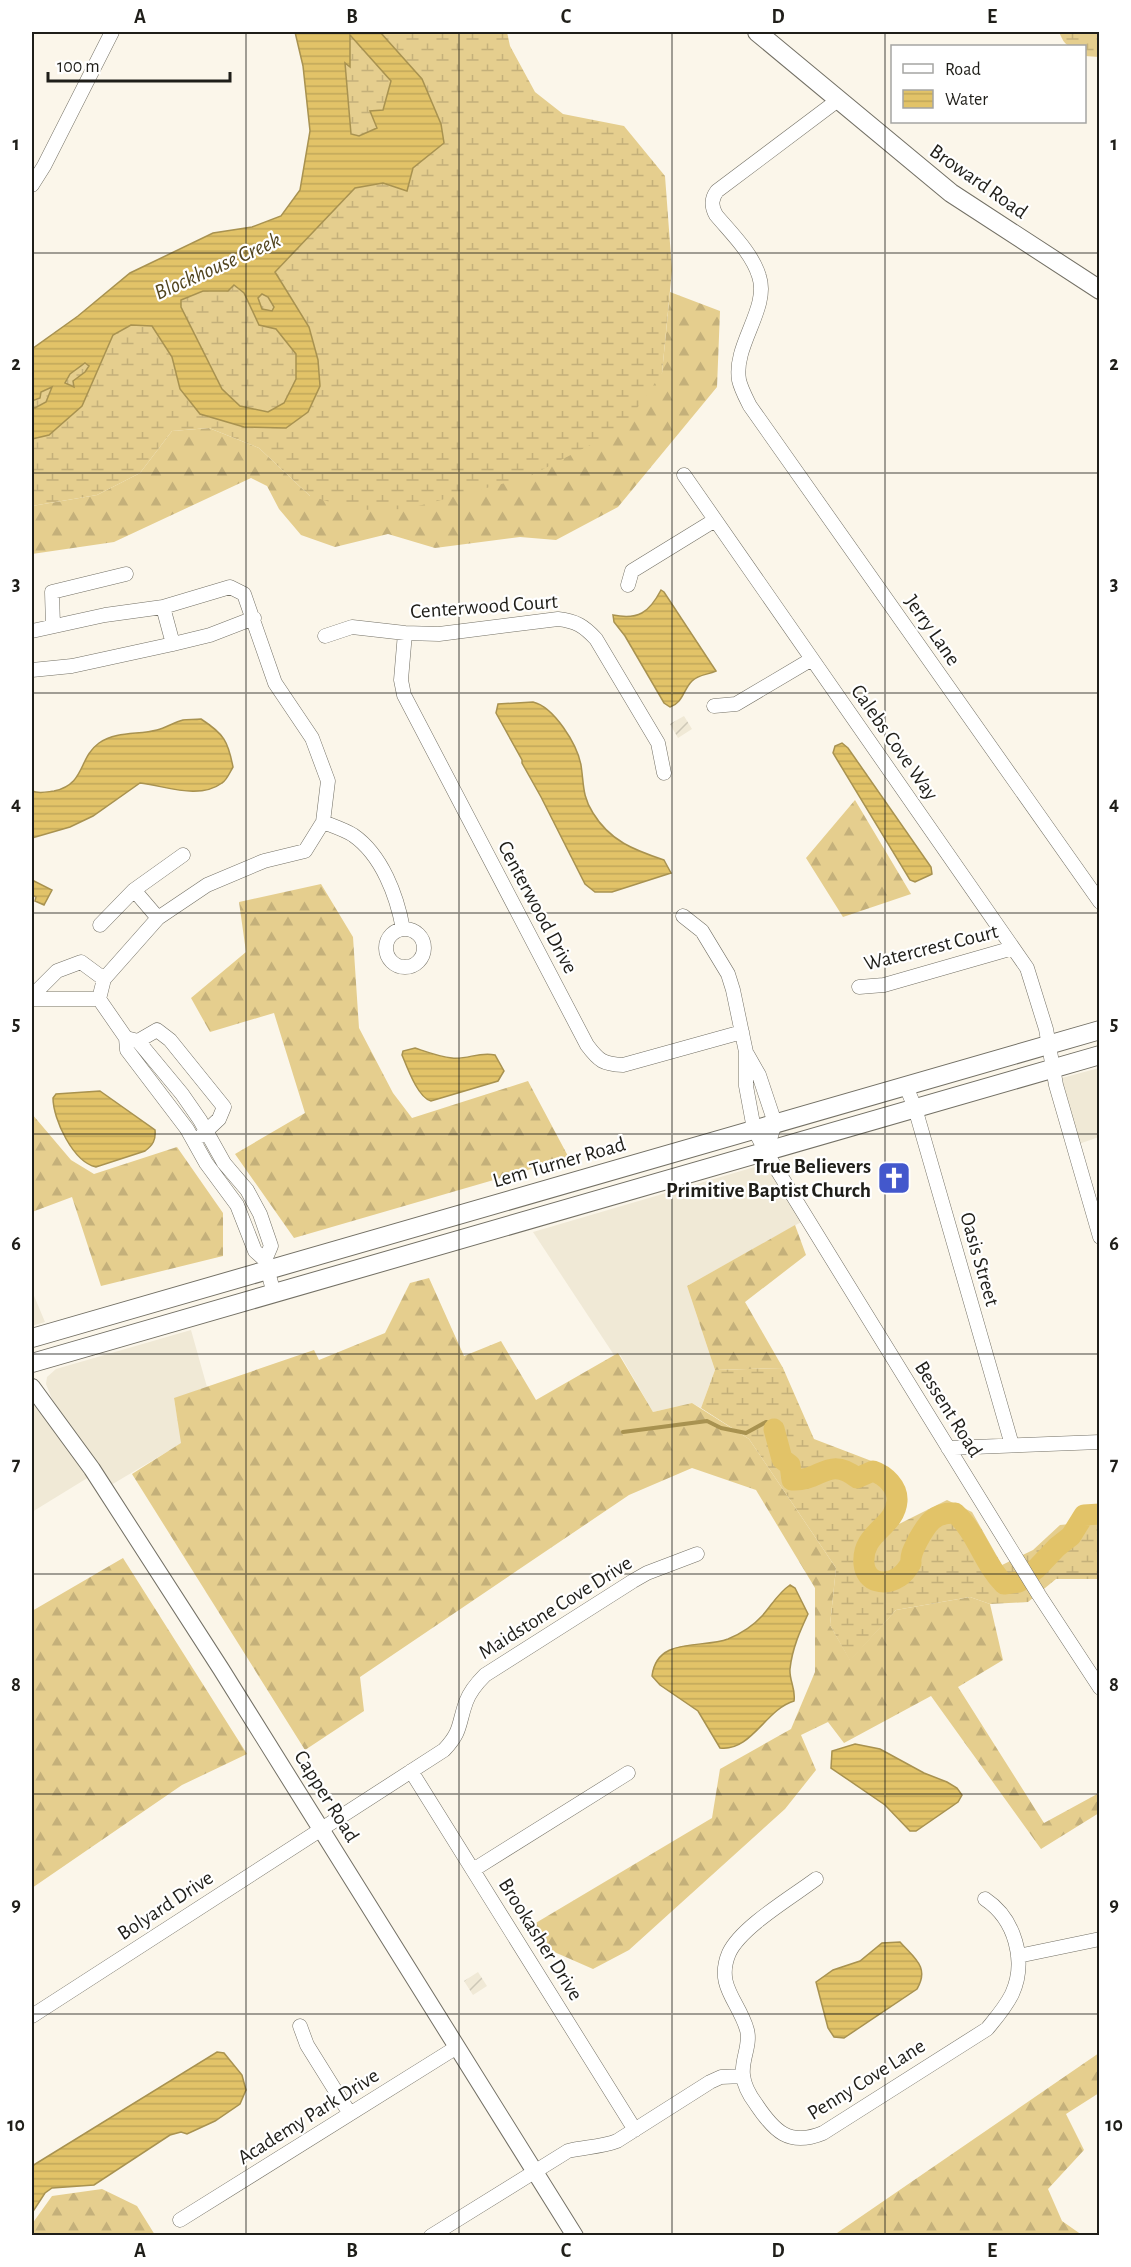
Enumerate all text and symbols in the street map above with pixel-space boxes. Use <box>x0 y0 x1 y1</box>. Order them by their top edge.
text: A <box>134 7 146 27</box>
text: B <box>346 7 358 27</box>
text: C <box>561 7 572 27</box>
text: D <box>771 7 785 27</box>
text: E <box>987 7 997 27</box>
scale bar <box>48 45 230 83</box>
legend <box>891 45 1086 123</box>
text: 100 m <box>57 58 100 76</box>
text: Road <box>945 61 981 79</box>
text: Water <box>945 91 988 109</box>
text: 1 <box>12 134 20 154</box>
text: 1 <box>1110 134 1118 154</box>
street label: Broward Road <box>926 140 1032 223</box>
water label: Blockhouse Creek <box>151 228 284 304</box>
text: 2 <box>11 354 21 374</box>
text: 2 <box>1109 354 1119 374</box>
text: 3 <box>12 574 20 594</box>
text: 3 <box>1110 574 1118 594</box>
street label: Centerwood Court <box>410 591 559 622</box>
street label: Jerry Lane <box>901 591 964 669</box>
street label: Calebs Cove Way <box>847 681 942 804</box>
text: 4 <box>11 794 21 814</box>
text: 4 <box>1109 794 1119 814</box>
street label: Centerwood Drive <box>494 838 581 977</box>
street label: Watercrest Court <box>862 921 1001 974</box>
text: 5 <box>12 1014 20 1034</box>
text: 5 <box>1110 1014 1118 1034</box>
street label: Lem Turner Road <box>490 1133 628 1191</box>
place label: True Believers Primitive Baptist Church <box>666 1156 871 1201</box>
church icon: True Believers Primitive Baptist Church <box>876 1160 912 1196</box>
street label: Oasis Street <box>956 1210 1003 1309</box>
text: 6 <box>11 1234 21 1254</box>
text: 6 <box>1109 1234 1119 1254</box>
street label: Bessent Road <box>911 1358 986 1461</box>
text: 7 <box>12 1454 21 1474</box>
text: 7 <box>1110 1454 1119 1474</box>
street label: Maidstone Cove Drive <box>475 1552 636 1663</box>
text: 8 <box>11 1675 21 1695</box>
text: 8 <box>1109 1675 1119 1695</box>
street label: Capper Road <box>290 1747 363 1846</box>
street label: Bolyard Drive <box>114 1867 217 1944</box>
street label: Brookasher Drive <box>495 1875 586 2004</box>
text: 9 <box>11 1895 21 1915</box>
text: 9 <box>1109 1895 1119 1915</box>
street label: Penny Cove Lane <box>804 2035 929 2124</box>
street label: Academy Park Drive <box>234 2065 383 2168</box>
text: 10 <box>7 2115 25 2135</box>
text: 10 <box>1105 2115 1123 2135</box>
text: A <box>134 2241 146 2261</box>
text: B <box>346 2241 358 2261</box>
text: C <box>561 2241 572 2261</box>
text: D <box>771 2241 785 2261</box>
text: E <box>987 2241 997 2261</box>

